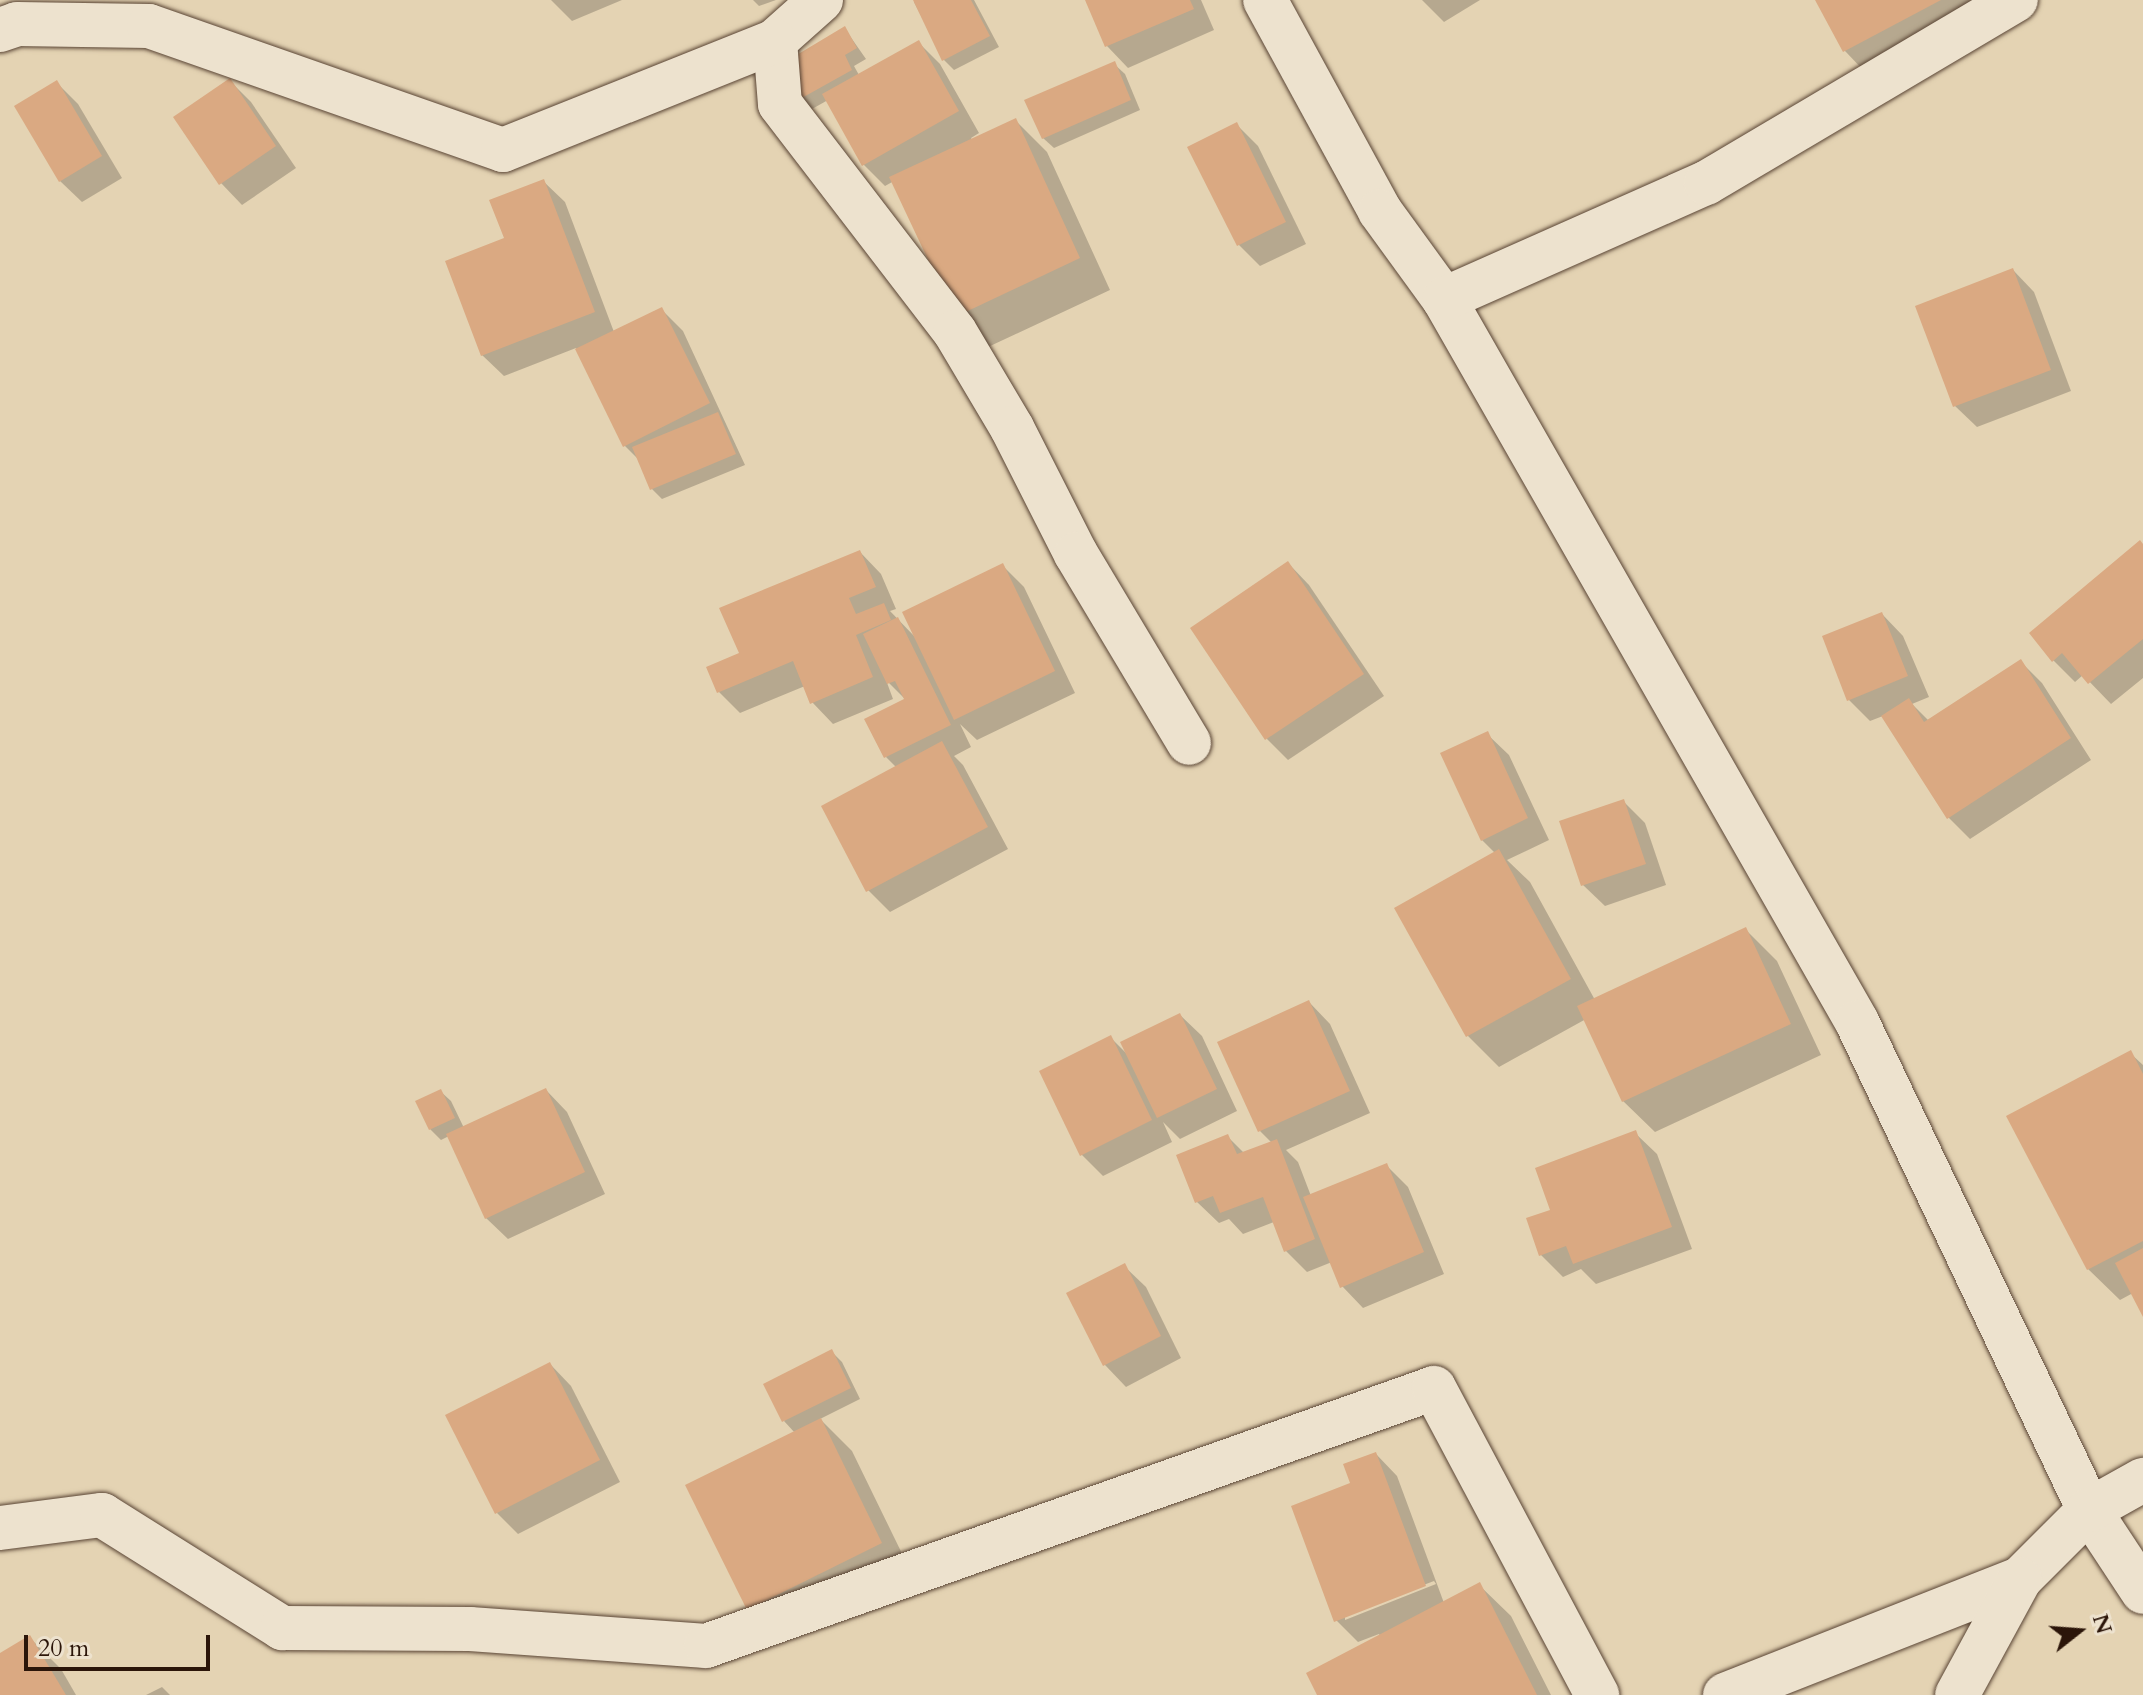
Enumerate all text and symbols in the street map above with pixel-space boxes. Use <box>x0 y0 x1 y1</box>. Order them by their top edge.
north arrow <box>2039 1591 2119 1671</box>
text: N <box>2085 1610 2119 1637</box>
scale bar <box>28 1619 214 1669</box>
text: 20 m <box>38 1632 89 1665</box>

